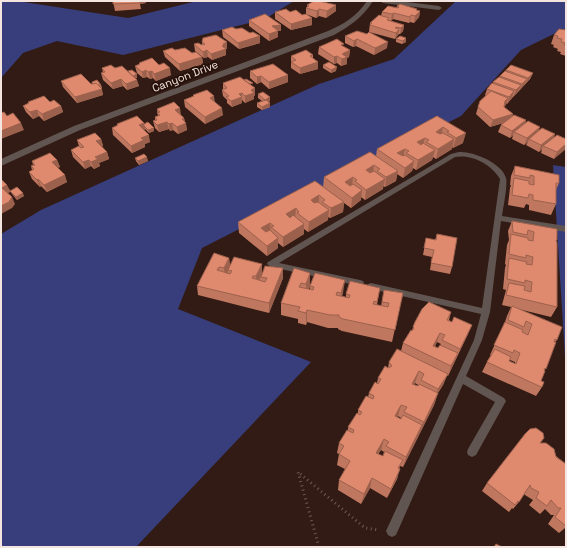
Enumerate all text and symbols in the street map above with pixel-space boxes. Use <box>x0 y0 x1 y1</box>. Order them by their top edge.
street label: Canyon Drive <box>150 57 220 95</box>

